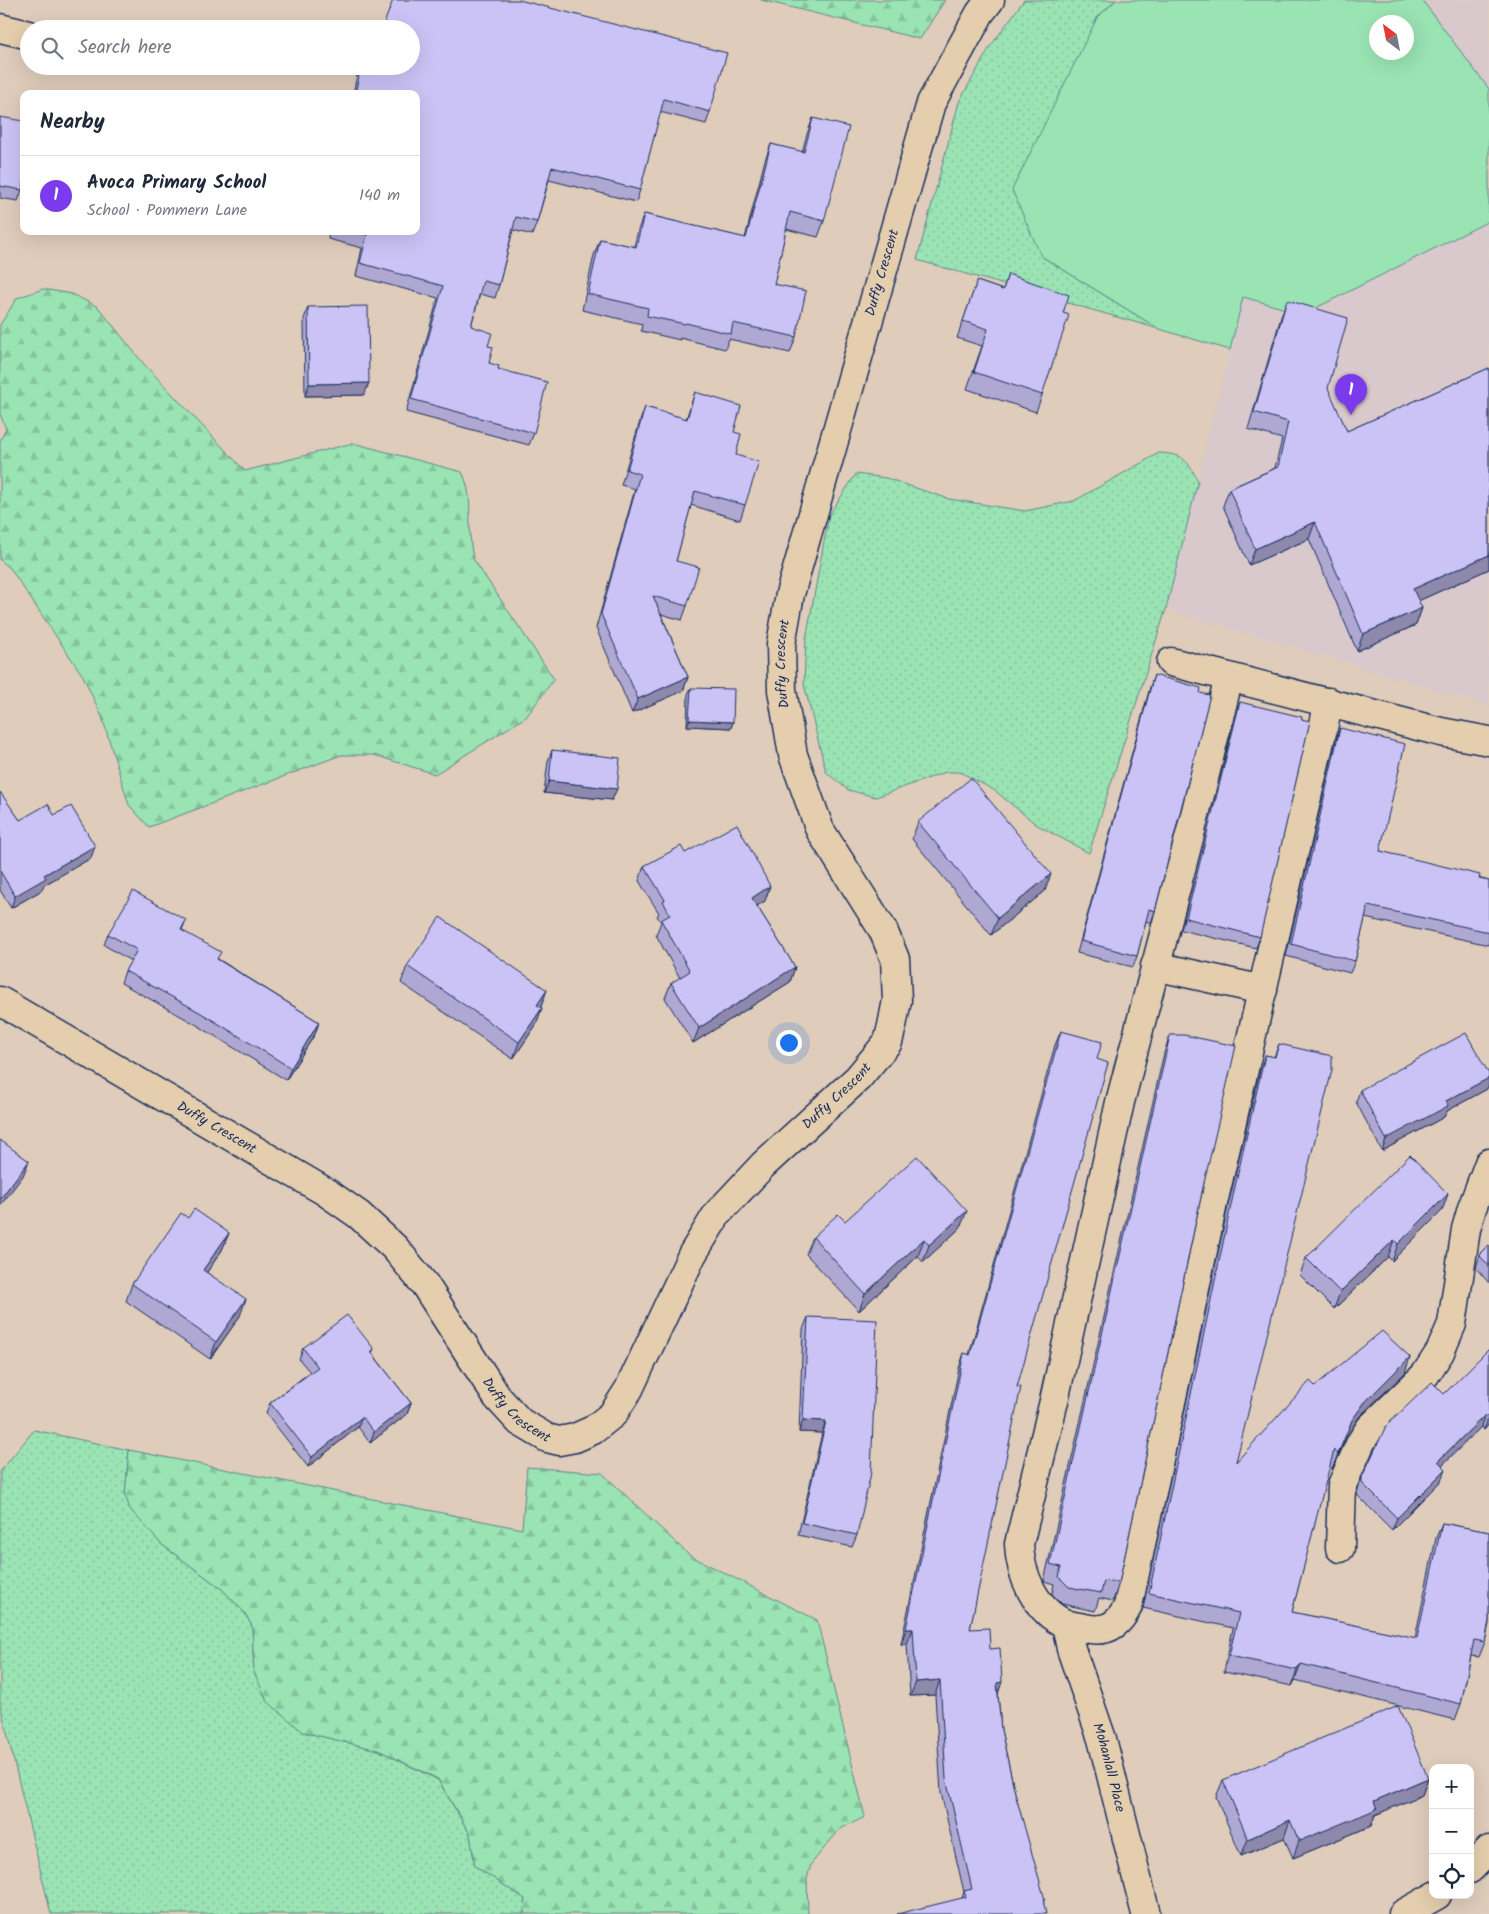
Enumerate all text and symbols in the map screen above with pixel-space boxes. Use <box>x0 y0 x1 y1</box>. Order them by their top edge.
north arrow <box>1369 15 1414 60</box>
search box <box>20 20 420 75</box>
text: Search here <box>78 33 172 63</box>
icon: search <box>38 34 66 62</box>
text: Nearby <box>40 106 105 139</box>
text: Avoca Primary School <box>87 168 266 198</box>
text: 1 <box>54 183 58 208</box>
text: 140 m <box>359 183 400 208</box>
text: School · Pommern Lane <box>87 198 247 223</box>
street label: Duffy Crescent <box>859 226 905 319</box>
pin: 1 <box>1335 374 1367 415</box>
street label: Duffy Crescent <box>770 617 796 710</box>
your location <box>776 1030 802 1056</box>
street label: Duffy Crescent <box>797 1058 878 1135</box>
street label: Duffy Crescent <box>173 1096 261 1160</box>
street label: Duffy Crescent <box>476 1373 555 1449</box>
street label: Mohanlall Place <box>1086 1720 1131 1815</box>
map controls <box>1429 1764 1474 1899</box>
button: + <box>1429 1764 1474 1809</box>
button: − <box>1429 1809 1474 1854</box>
button: locate <box>1429 1854 1474 1899</box>

